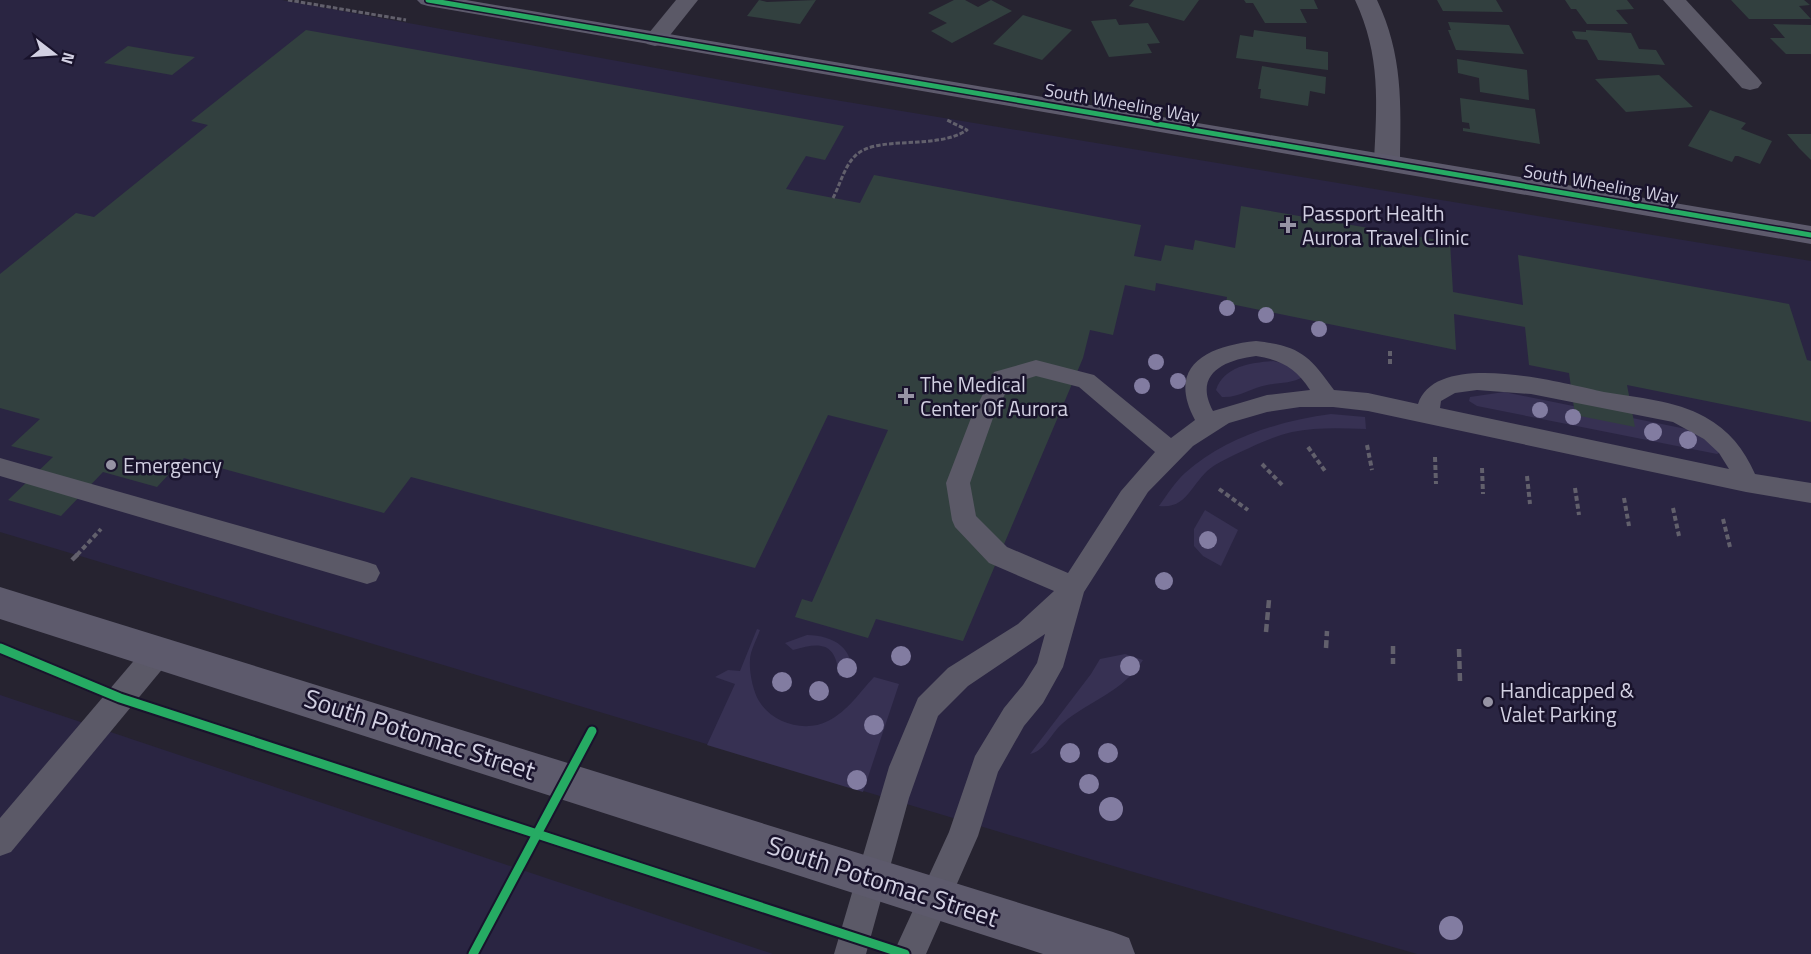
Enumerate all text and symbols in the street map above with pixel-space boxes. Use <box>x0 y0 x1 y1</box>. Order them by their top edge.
north arrow <box>24 24 84 84</box>
text: N <box>55 50 81 67</box>
street label: South Wheeling Way <box>1042 76 1202 130</box>
street label: South Wheeling Way <box>1521 157 1681 211</box>
place label: Passport Health Aurora Travel Clinic <box>1302 197 1469 253</box>
marker: Passport Health Aurora Travel Clinic <box>1279 216 1297 234</box>
place label: The Medical Center Of Aurora <box>920 368 1068 424</box>
marker: The Medical Center Of Aurora <box>897 387 915 405</box>
place label: Emergency <box>123 449 222 481</box>
marker: Emergency <box>104 458 118 472</box>
place label: Handicapped & Valet Parking <box>1500 674 1635 730</box>
street label: South Potomac Street <box>299 678 541 790</box>
marker: Handicapped & Valet Parking <box>1481 695 1495 709</box>
street label: South Potomac Street <box>762 825 1004 937</box>

